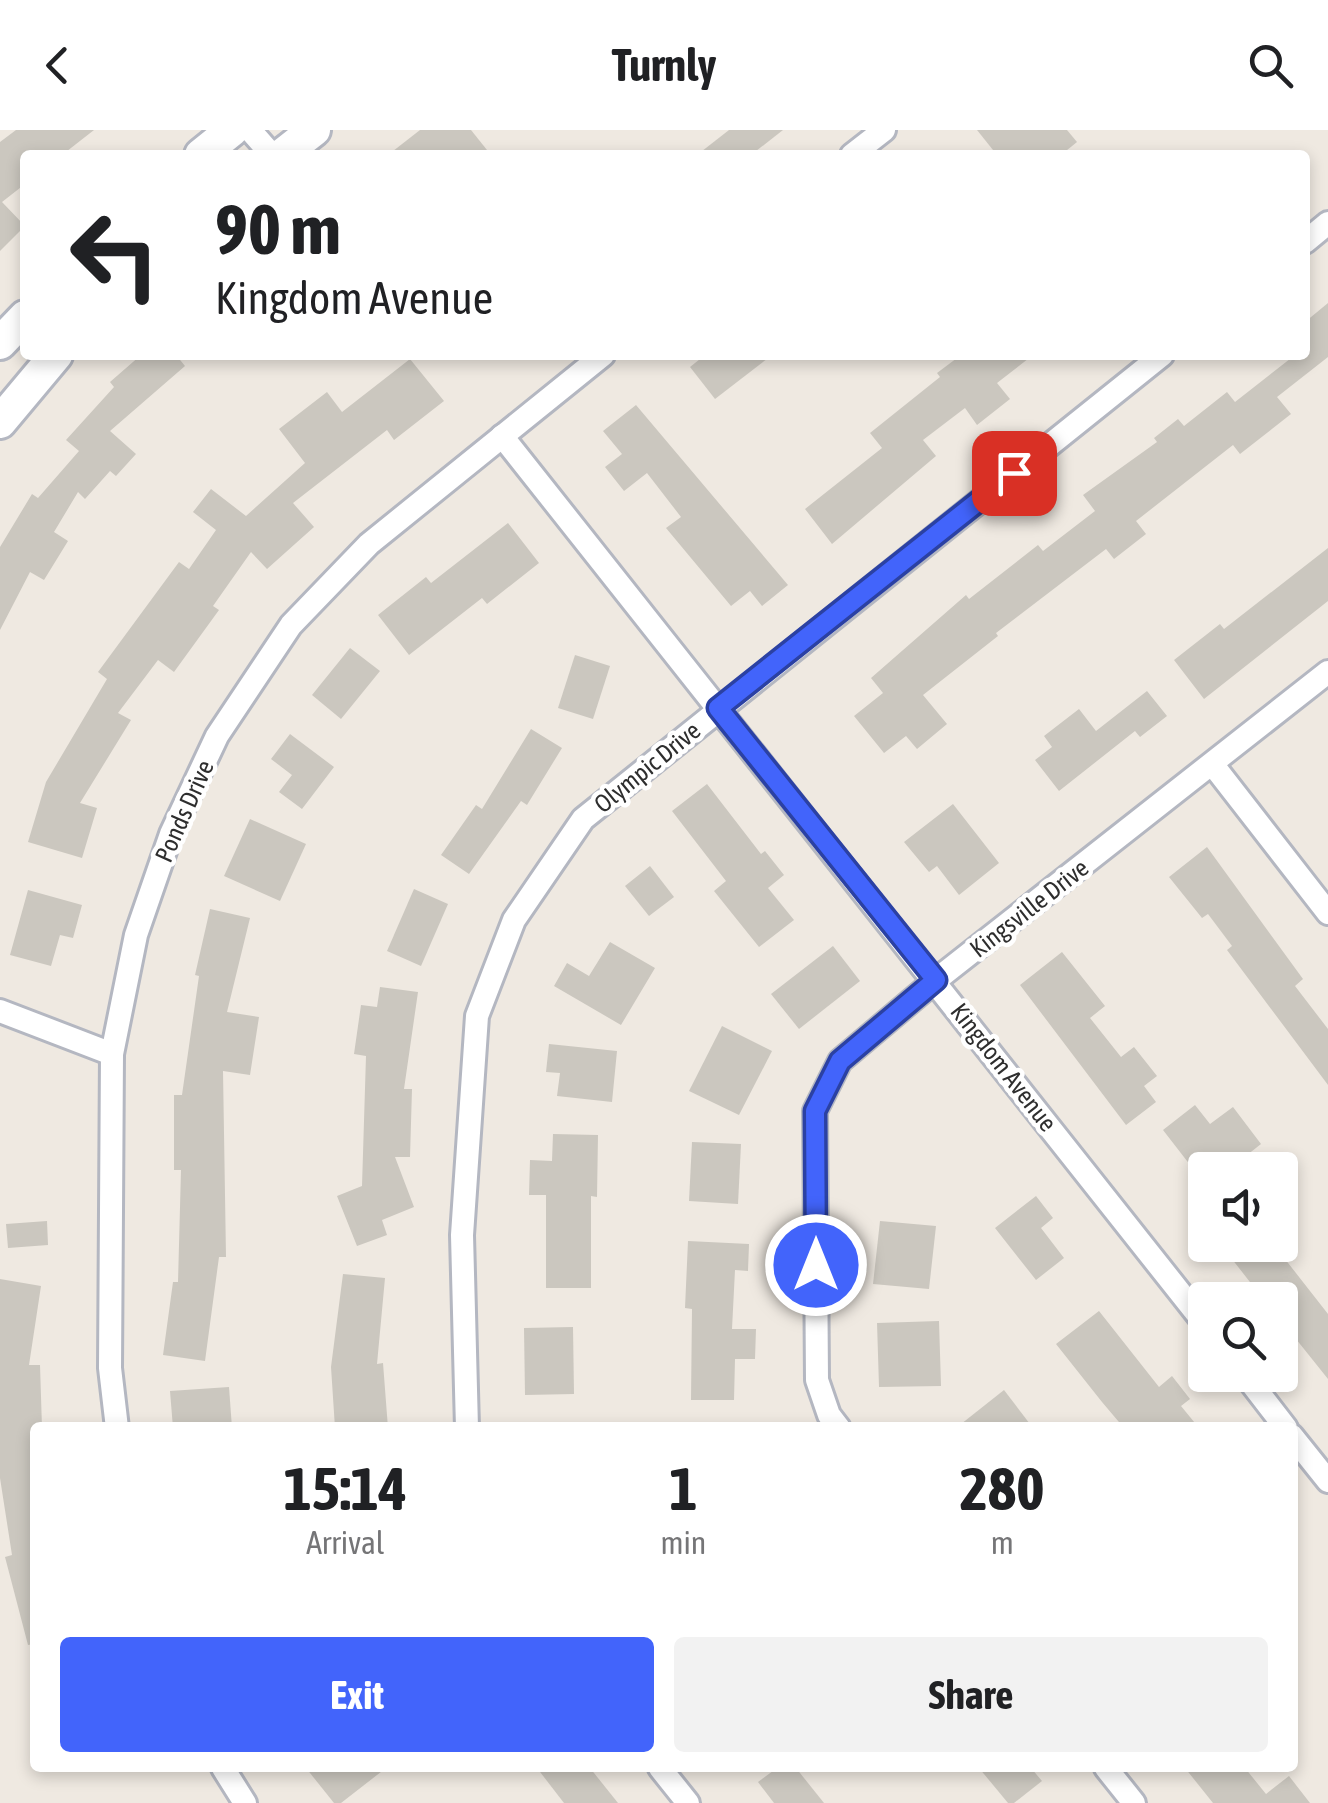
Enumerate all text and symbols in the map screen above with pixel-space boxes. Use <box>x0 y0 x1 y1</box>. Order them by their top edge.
icon: back <box>30 38 85 93</box>
icon: search <box>1243 38 1298 93</box>
text: Turnly <box>612 39 716 91</box>
text: 90 m <box>215 189 341 269</box>
icon: left <box>50 190 180 320</box>
text: Kingdom Avenue <box>215 272 493 324</box>
pin <box>972 431 1057 516</box>
icon: arrive <box>987 446 1042 501</box>
street label: Olympic Drive <box>588 716 706 818</box>
street label: Ponds Drive <box>149 756 219 866</box>
street label: Kingsville Drive <box>964 853 1094 963</box>
street label: Kingdom Avenue <box>945 997 1063 1137</box>
map controls <box>1188 1152 1298 1392</box>
button: sound <box>1188 1152 1298 1262</box>
position arrow <box>764 1213 868 1317</box>
button: search <box>1188 1282 1298 1392</box>
text: 15:14 <box>283 1454 407 1523</box>
text: 1 <box>669 1454 698 1523</box>
text: 280 <box>960 1454 1044 1523</box>
text: Arrival <box>306 1524 384 1561</box>
text: min <box>660 1524 706 1561</box>
text: m <box>991 1524 1014 1561</box>
button: Exit <box>60 1637 654 1752</box>
button: Share <box>674 1637 1268 1752</box>

